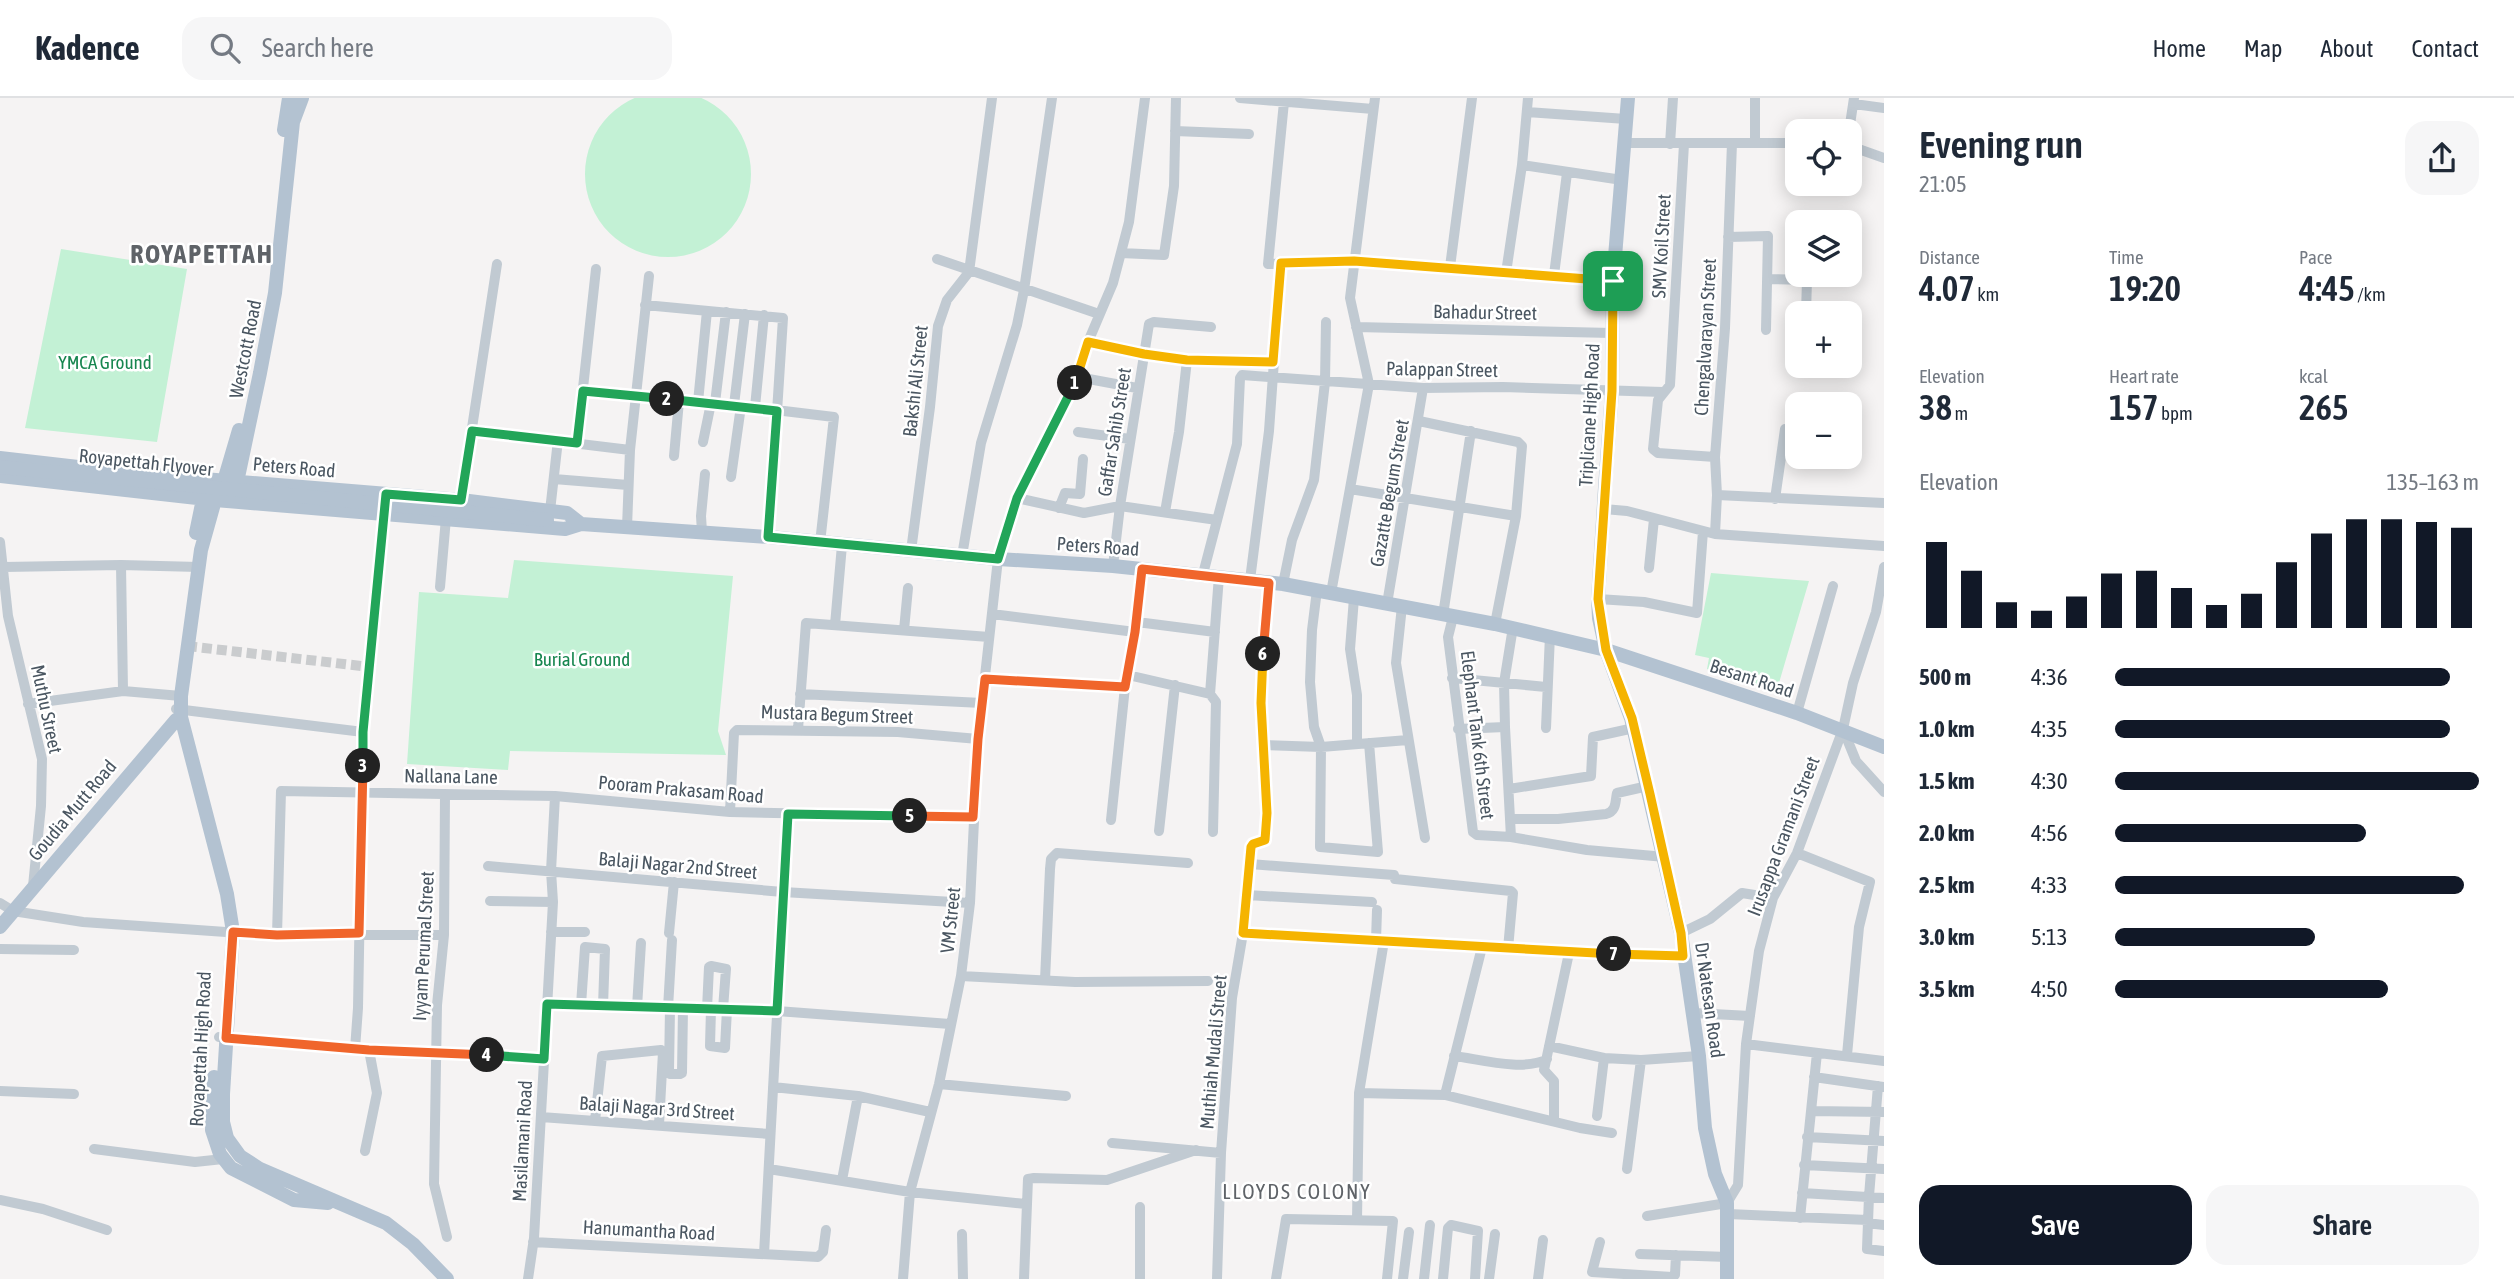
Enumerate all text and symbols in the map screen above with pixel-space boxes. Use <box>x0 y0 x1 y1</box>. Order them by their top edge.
search box <box>182 17 672 80</box>
text: Kadence <box>35 29 140 67</box>
icon: search <box>206 29 244 67</box>
text: Search here <box>262 33 374 63</box>
text: Home <box>2152 35 2206 62</box>
text: Map <box>2244 35 2282 62</box>
text: About <box>2320 35 2373 62</box>
text: Contact <box>2411 35 2479 62</box>
map controls <box>1785 119 1862 469</box>
button: locate <box>1785 119 1862 196</box>
button: share <box>2405 121 2479 195</box>
text: Evening run <box>1919 123 2083 166</box>
text: 21:05 <box>1919 171 1967 197</box>
street label: SMV Koil Street <box>1647 193 1675 299</box>
button: layers <box>1785 210 1862 287</box>
district label: ROYAPETTAH <box>130 239 274 269</box>
text: Distance <box>1919 246 1980 268</box>
text: Time <box>2109 246 2144 268</box>
text: Pace <box>2299 246 2332 268</box>
pin <box>1583 251 1643 311</box>
street label: Chengalvarayan Street <box>1690 258 1720 416</box>
icon: arrive <box>1594 262 1632 300</box>
text: 4.07 <box>1919 268 1975 308</box>
text: 19:20 <box>2109 268 2181 308</box>
text: 4:45 <box>2299 268 2355 308</box>
text: km <box>1975 283 1999 305</box>
text: /km <box>2355 283 2386 305</box>
street label: Westcott Road <box>225 298 265 400</box>
street label: Bahadur Street <box>1433 300 1537 324</box>
button: + <box>1785 301 1862 378</box>
street label: Bakshi Ali Street <box>898 324 932 438</box>
street label: Triplicane High Road <box>1574 343 1604 487</box>
park label: YMCA Ground <box>58 351 152 373</box>
street label: Palappan Street <box>1386 357 1498 381</box>
text: Elevation <box>1919 365 1985 387</box>
text: Heart rate <box>2109 365 2179 387</box>
text: kcal <box>2299 365 2328 387</box>
pin: 1 <box>1058 366 1092 400</box>
street label: Gaffar Sahib Street <box>1093 366 1135 498</box>
text: 1 <box>1070 371 1079 393</box>
pin: 2 <box>650 382 684 416</box>
text: 2 <box>662 387 671 409</box>
text: 38 <box>1919 387 1952 427</box>
text: 157 <box>2109 387 2158 427</box>
text: 265 <box>2299 387 2348 427</box>
button: − <box>1785 392 1862 469</box>
text: m <box>1952 402 1968 424</box>
text: bpm <box>2158 402 2193 424</box>
street label: Gazatte Begum Street <box>1365 417 1413 569</box>
street label: Royapettah Flyover <box>78 444 215 480</box>
street label: Peters Road <box>252 452 336 482</box>
text: Elevation <box>1919 469 1999 495</box>
text: 135–163 m <box>2386 469 2479 495</box>
street label: Peters Road <box>1056 532 1140 560</box>
pin: 6 <box>1246 636 1280 672</box>
text: 6 <box>1258 642 1267 664</box>
park label: Burial Ground <box>534 648 630 670</box>
street label: Elephant Tank 6th Street <box>1457 649 1499 821</box>
street label: Besant Road <box>1707 654 1797 702</box>
street label: Muthu Street <box>27 663 67 755</box>
text: 500 m <box>1919 664 1971 690</box>
text: 4:36 <box>2031 664 2068 690</box>
street label: Mustara Begum Street <box>760 700 914 728</box>
text: 1.0 km <box>1919 716 1975 742</box>
text: 4:35 <box>2031 716 2068 742</box>
pin: 3 <box>346 748 380 784</box>
street label: Irusappa Gramani Street <box>1742 753 1824 919</box>
text: 3 <box>358 754 367 776</box>
street label: Goudia Mutt Road <box>23 755 121 865</box>
street label: Nallana Lane <box>404 764 498 788</box>
text: 1.5 km <box>1919 768 1975 794</box>
text: 4:30 <box>2031 768 2068 794</box>
street label: Pooram Prakasam Road <box>597 771 765 807</box>
pin: 5 <box>892 798 928 834</box>
text: 5 <box>905 804 914 826</box>
text: 2.0 km <box>1919 820 1975 846</box>
text: 4:56 <box>2031 820 2068 846</box>
street label: Balaji Nagar 2nd Street <box>598 847 758 883</box>
street label: Iyyam Perumal Street <box>408 871 438 1021</box>
text: 2.5 km <box>1919 872 1975 898</box>
text: 4:33 <box>2031 872 2068 898</box>
street label: VM Street <box>936 886 964 954</box>
text: 3.0 km <box>1919 924 1975 950</box>
text: 5:13 <box>2031 924 2068 950</box>
pin: 7 <box>1596 936 1632 972</box>
street label: Dr Natesan Road <box>1691 941 1729 1059</box>
text: 7 <box>1609 942 1618 964</box>
street label: Royapettah High Road <box>185 971 215 1127</box>
street label: Muthiah Mudali Street <box>1195 974 1231 1130</box>
text: 3.5 km <box>1919 976 1975 1002</box>
text: 4:50 <box>2031 976 2068 1002</box>
pin: 4 <box>470 1038 504 1072</box>
text: 4 <box>482 1043 491 1065</box>
street label: Masilamani Road <box>508 1080 536 1202</box>
street label: Balaji Nagar 3rd Street <box>579 1092 735 1124</box>
district label: LLOYDS COLONY <box>1222 1179 1372 1203</box>
button: Save <box>1919 1185 2192 1265</box>
button: Share <box>2206 1185 2479 1265</box>
street label: Hanumantha Road <box>582 1216 716 1244</box>

